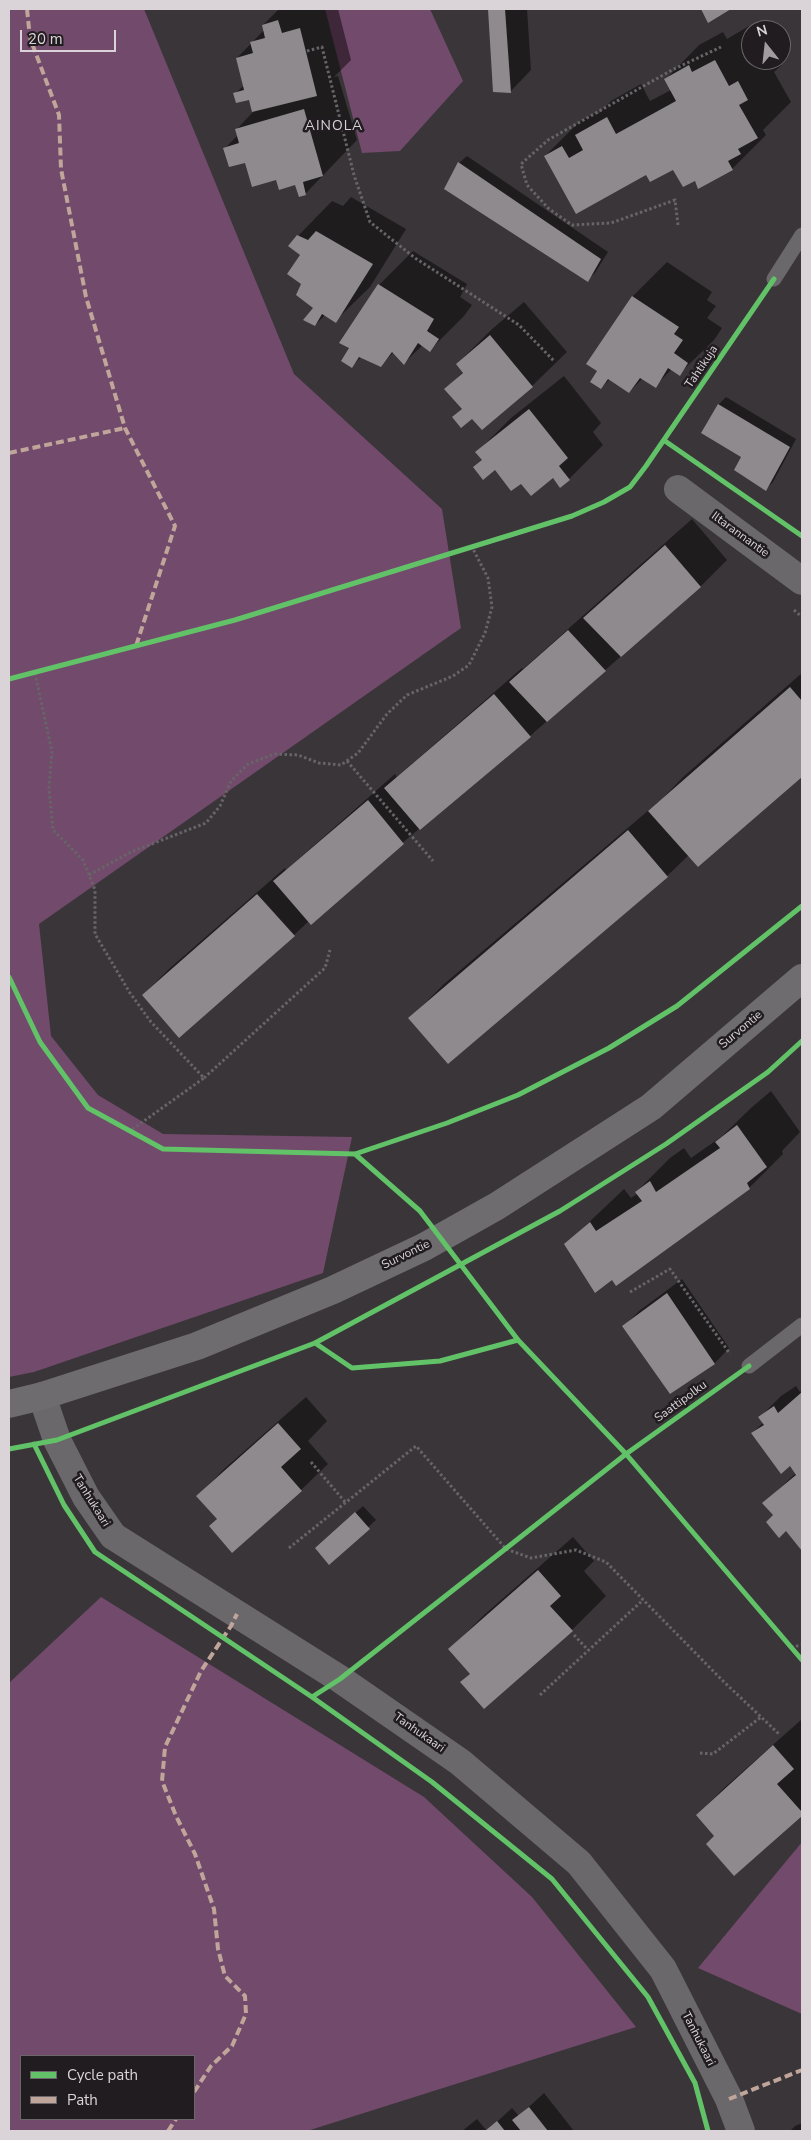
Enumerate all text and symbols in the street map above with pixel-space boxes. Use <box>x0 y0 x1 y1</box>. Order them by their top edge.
scale bar <box>22 20 119 52</box>
north arrow <box>741 20 791 70</box>
text: N <box>754 20 770 42</box>
text: 20 m <box>28 29 63 49</box>
district label: AINOLA <box>304 119 364 135</box>
street label: Tahtikuja <box>683 343 721 391</box>
street label: Iltarannantie <box>708 509 772 561</box>
street label: Survontie <box>717 1008 765 1052</box>
street label: Survontie <box>380 1237 432 1273</box>
street label: Saattipolku <box>652 1378 710 1426</box>
street label: Tanhukaari <box>69 1472 113 1530</box>
street label: Tanhukaari <box>391 1710 447 1756</box>
street label: Tanhukaari <box>678 2010 718 2068</box>
legend <box>20 2055 195 2120</box>
text: Cycle path <box>67 2065 138 2085</box>
text: Path <box>67 2090 98 2110</box>

